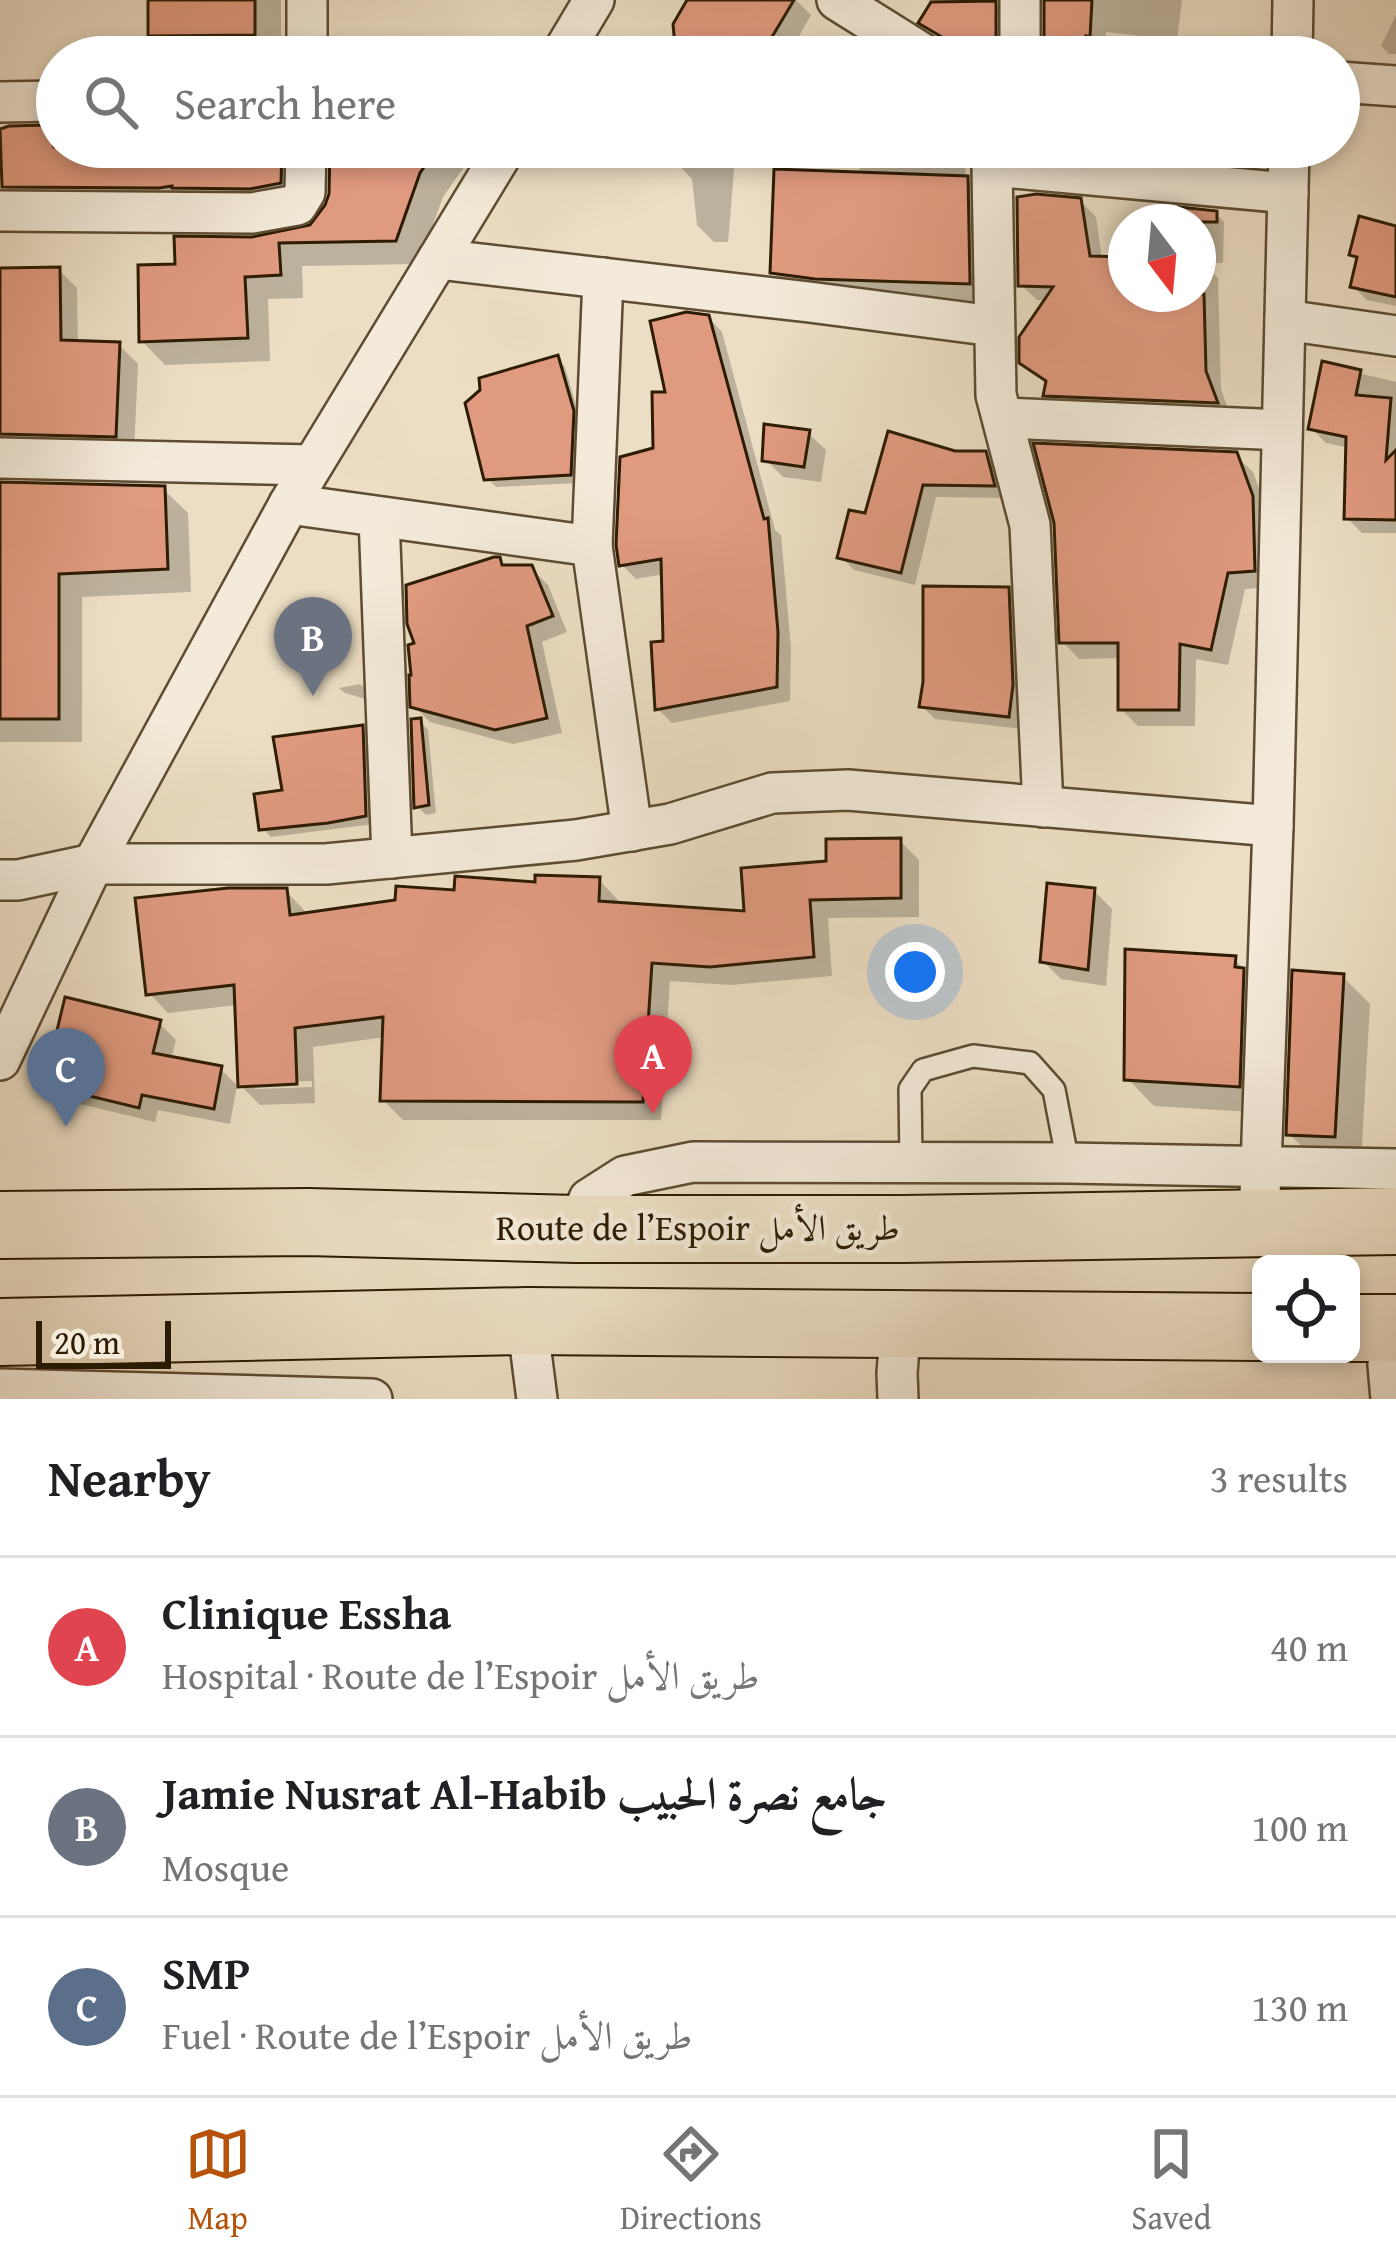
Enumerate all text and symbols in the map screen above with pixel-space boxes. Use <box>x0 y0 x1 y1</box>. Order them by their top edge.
search box <box>36 36 1360 168</box>
icon: search <box>78 69 144 135</box>
text: Search here <box>174 70 396 135</box>
north arrow <box>1108 204 1216 312</box>
pin: B <box>274 597 352 696</box>
your location <box>885 942 945 1002</box>
pin: A <box>614 1015 692 1114</box>
pin: C <box>27 1028 105 1127</box>
street label: Route de l’Espoir طريق الأمل <box>496 1200 900 1253</box>
map controls <box>1252 1255 1360 1363</box>
button: locate <box>1252 1255 1360 1363</box>
scale bar <box>36 1315 171 1368</box>
text: 20 m <box>54 1318 120 1366</box>
text: Nearby <box>48 1440 211 1515</box>
text: 3 results <box>1210 1449 1348 1506</box>
text: Clinique Essha <box>162 1580 451 1645</box>
text: A <box>75 1618 99 1675</box>
text: 40 m <box>1270 1618 1348 1675</box>
text: Hospital · Route de l’Espoir طريق الأمل <box>162 1646 760 1703</box>
text: Jamie Nusrat Al-Habib جامع نصرة الحبيب <box>162 1760 887 1825</box>
text: B <box>75 1798 99 1855</box>
text: 100 m <box>1251 1798 1348 1855</box>
text: Mosque <box>162 1838 289 1895</box>
text: SMP <box>162 1940 250 2005</box>
text: C <box>76 1978 98 2035</box>
text: 130 m <box>1251 1978 1348 2035</box>
text: Fuel · Route de l’Espoir طريق الأمل <box>162 2006 693 2063</box>
tab: Map <box>185 2121 251 2241</box>
tab: Directions <box>620 2121 762 2241</box>
tab: Saved <box>1131 2121 1211 2241</box>

